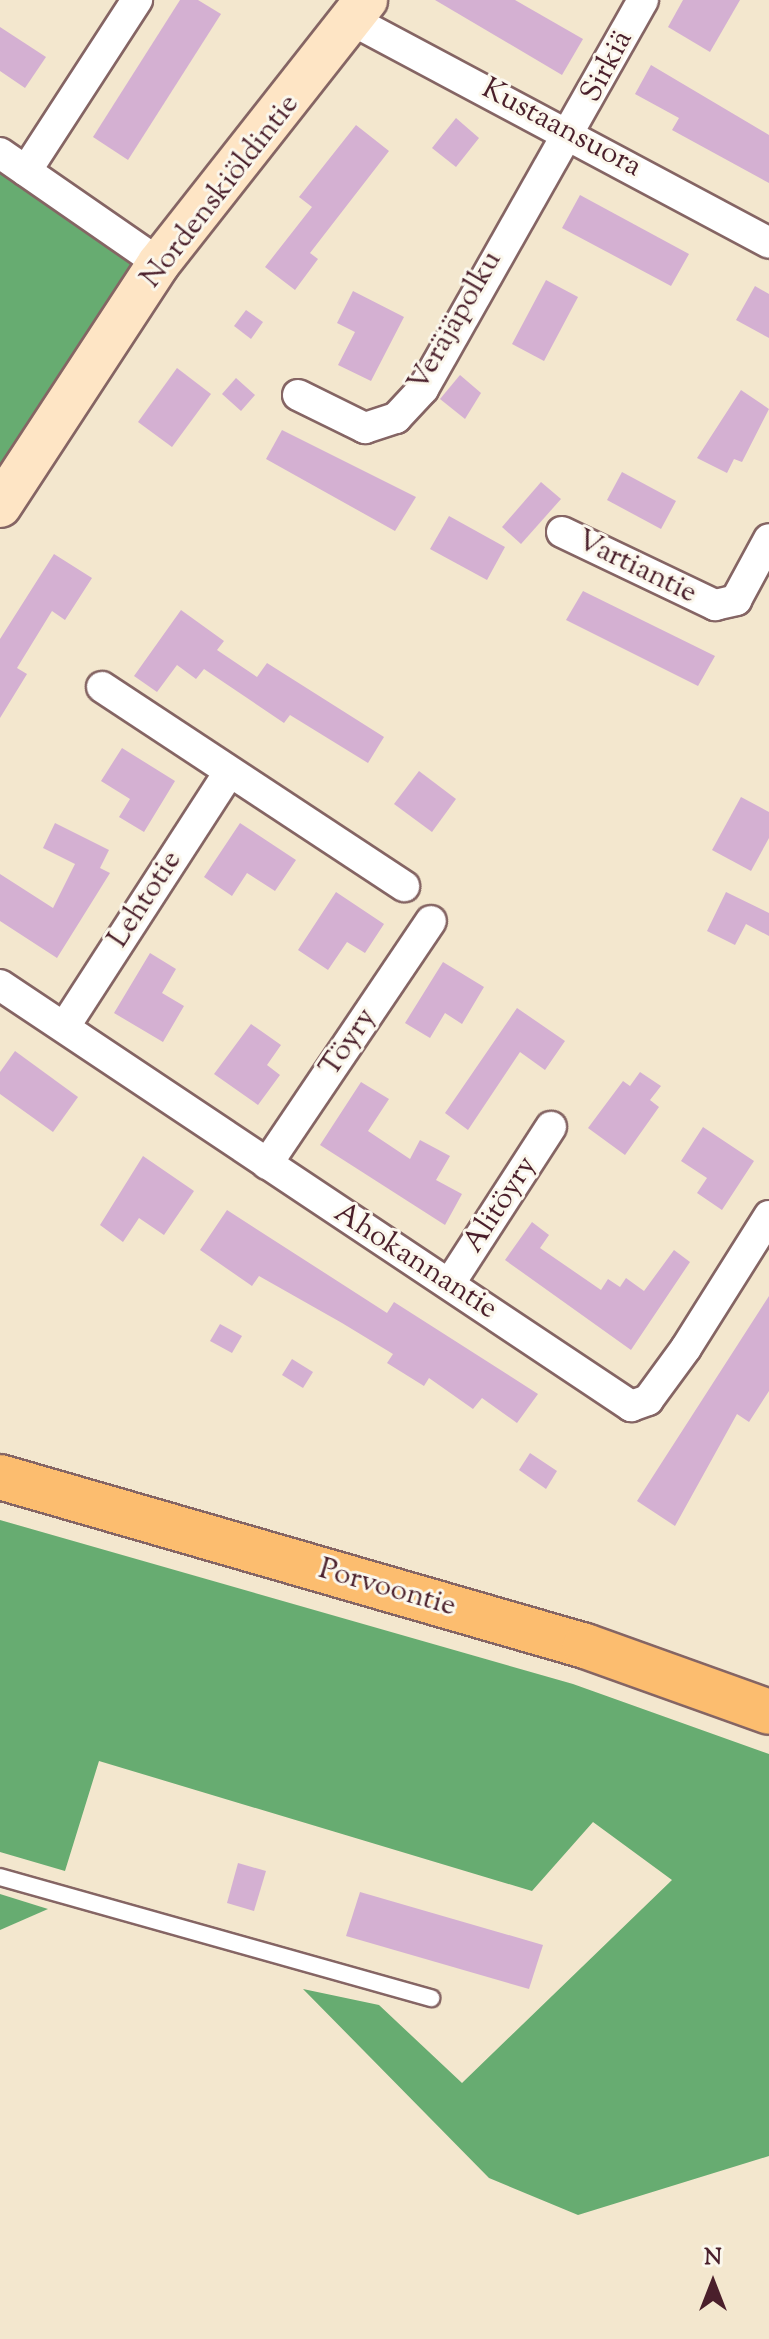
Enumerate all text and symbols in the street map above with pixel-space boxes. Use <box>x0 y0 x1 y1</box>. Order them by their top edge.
street label: Sirkiä <box>574 25 642 109</box>
street label: Kustaansuora <box>475 72 647 186</box>
street label: Nordenskiöldintie <box>134 88 308 296</box>
street label: Veräjäpolku <box>401 245 511 399</box>
street label: Vartiantie <box>570 523 702 613</box>
street label: Lehtotie <box>101 845 191 955</box>
street label: Töyry <box>313 1002 385 1084</box>
street label: Alitöyry <box>456 1150 546 1260</box>
street label: Ahokannantie <box>327 1196 503 1328</box>
street label: Porvoontie <box>314 1552 460 1626</box>
north arrow <box>673 2243 753 2323</box>
text: N <box>704 2243 722 2275</box>

